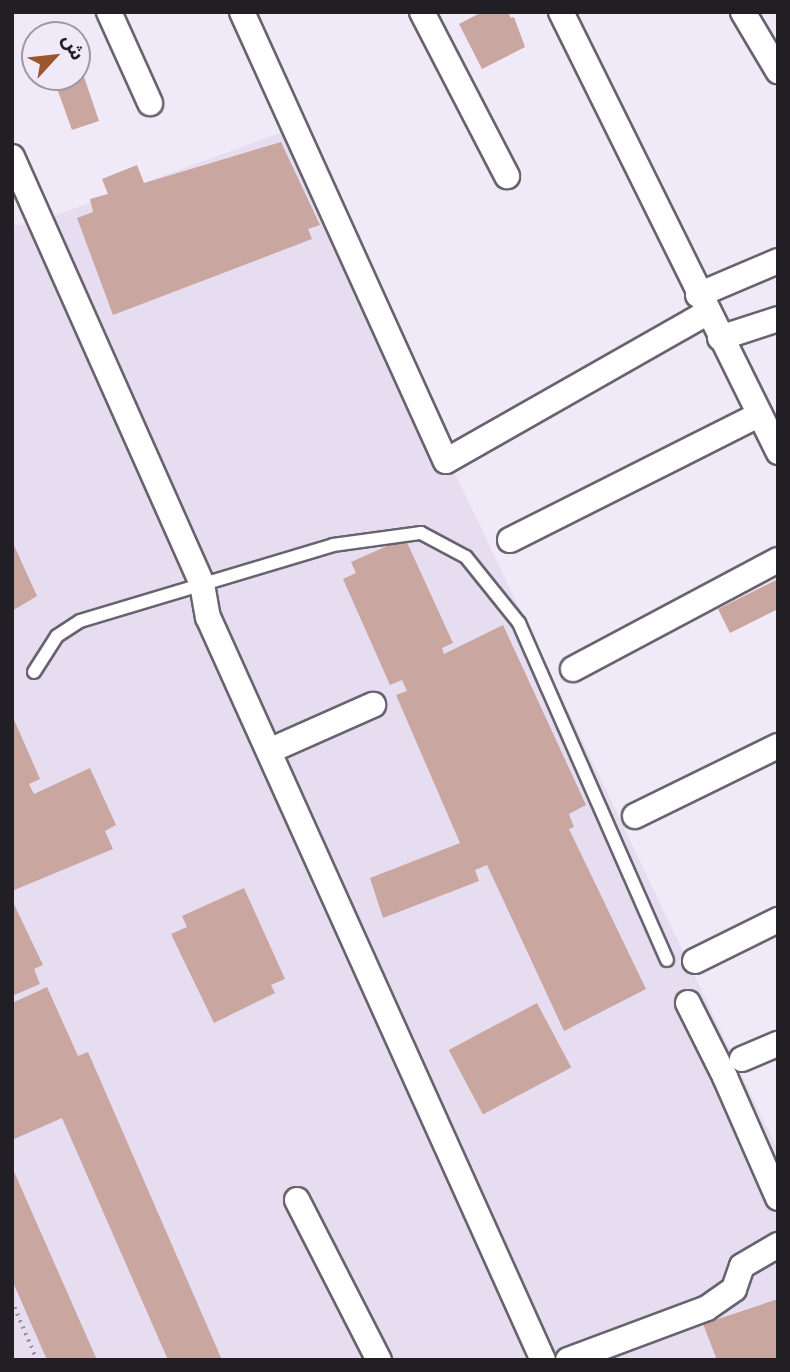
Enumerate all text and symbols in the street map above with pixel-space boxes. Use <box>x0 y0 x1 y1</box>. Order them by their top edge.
north arrow <box>21 21 91 91</box>
text: ش <box>57 30 90 64</box>

